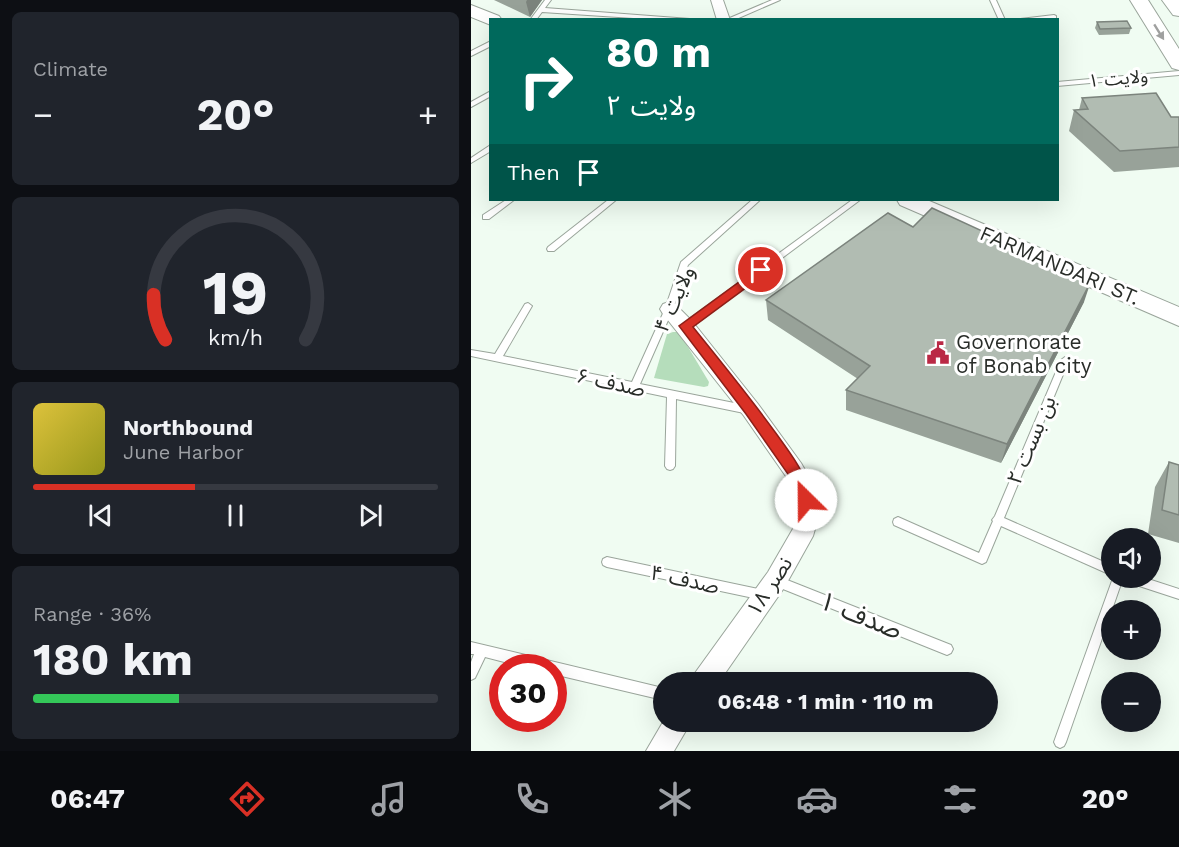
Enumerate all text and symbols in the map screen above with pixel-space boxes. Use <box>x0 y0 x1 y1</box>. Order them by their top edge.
one-way arrow <box>1154 24 1165 40</box>
text: 80 m <box>606 28 711 77</box>
icon: right <box>507 42 585 120</box>
text: Climate <box>33 57 108 81</box>
street label: ولایت ۱ <box>1087 65 1149 91</box>
text: 20° <box>196 88 275 141</box>
text: ولایت ۲ <box>606 90 696 122</box>
text: − <box>33 95 53 134</box>
text: + <box>418 95 438 134</box>
icon: arrive <box>572 156 605 189</box>
text: Then <box>507 160 560 185</box>
street label: FARMANDARI ST. <box>976 220 1144 310</box>
pin <box>735 244 786 295</box>
icon: arrive <box>744 253 777 286</box>
text: 19 <box>203 256 268 329</box>
street label: ولایت ۴ <box>648 262 700 336</box>
text: km/h <box>208 326 263 351</box>
place label: Governorate of Bonab city <box>956 329 1092 378</box>
public building icon: Governorate of Bonab city <box>925 340 951 366</box>
street label: صدف ۶ <box>574 362 648 402</box>
street label: بن بست ۲ <box>1001 392 1061 488</box>
text: Northbound <box>123 415 253 440</box>
text: June Harbor <box>123 440 244 464</box>
position arrow <box>774 468 838 532</box>
icon: previous <box>84 499 117 532</box>
icon: pause <box>219 499 252 532</box>
icon: next <box>354 499 387 532</box>
map controls <box>1101 528 1161 732</box>
button: sound <box>1101 528 1161 588</box>
street label: نصر ۱۸ <box>741 552 797 620</box>
street label: صدف ۴ <box>648 559 722 599</box>
street label: صدف ۱ <box>815 585 907 645</box>
button: + <box>1101 600 1161 660</box>
text: Range · 36% <box>33 602 151 626</box>
text: 180 km <box>33 633 193 686</box>
speed limit sign: 30 <box>489 654 567 732</box>
button: − <box>1101 672 1161 732</box>
text: 06:48 · 1 min · 110 m <box>718 689 933 714</box>
icon: directions <box>226 778 268 820</box>
icon: music <box>368 778 410 820</box>
icon: phone <box>511 778 553 820</box>
icon: climate <box>654 778 696 820</box>
icon: car <box>796 778 838 820</box>
icon: filters <box>939 778 981 820</box>
text: 06:47 <box>50 783 125 815</box>
text: 20° <box>1082 783 1129 815</box>

